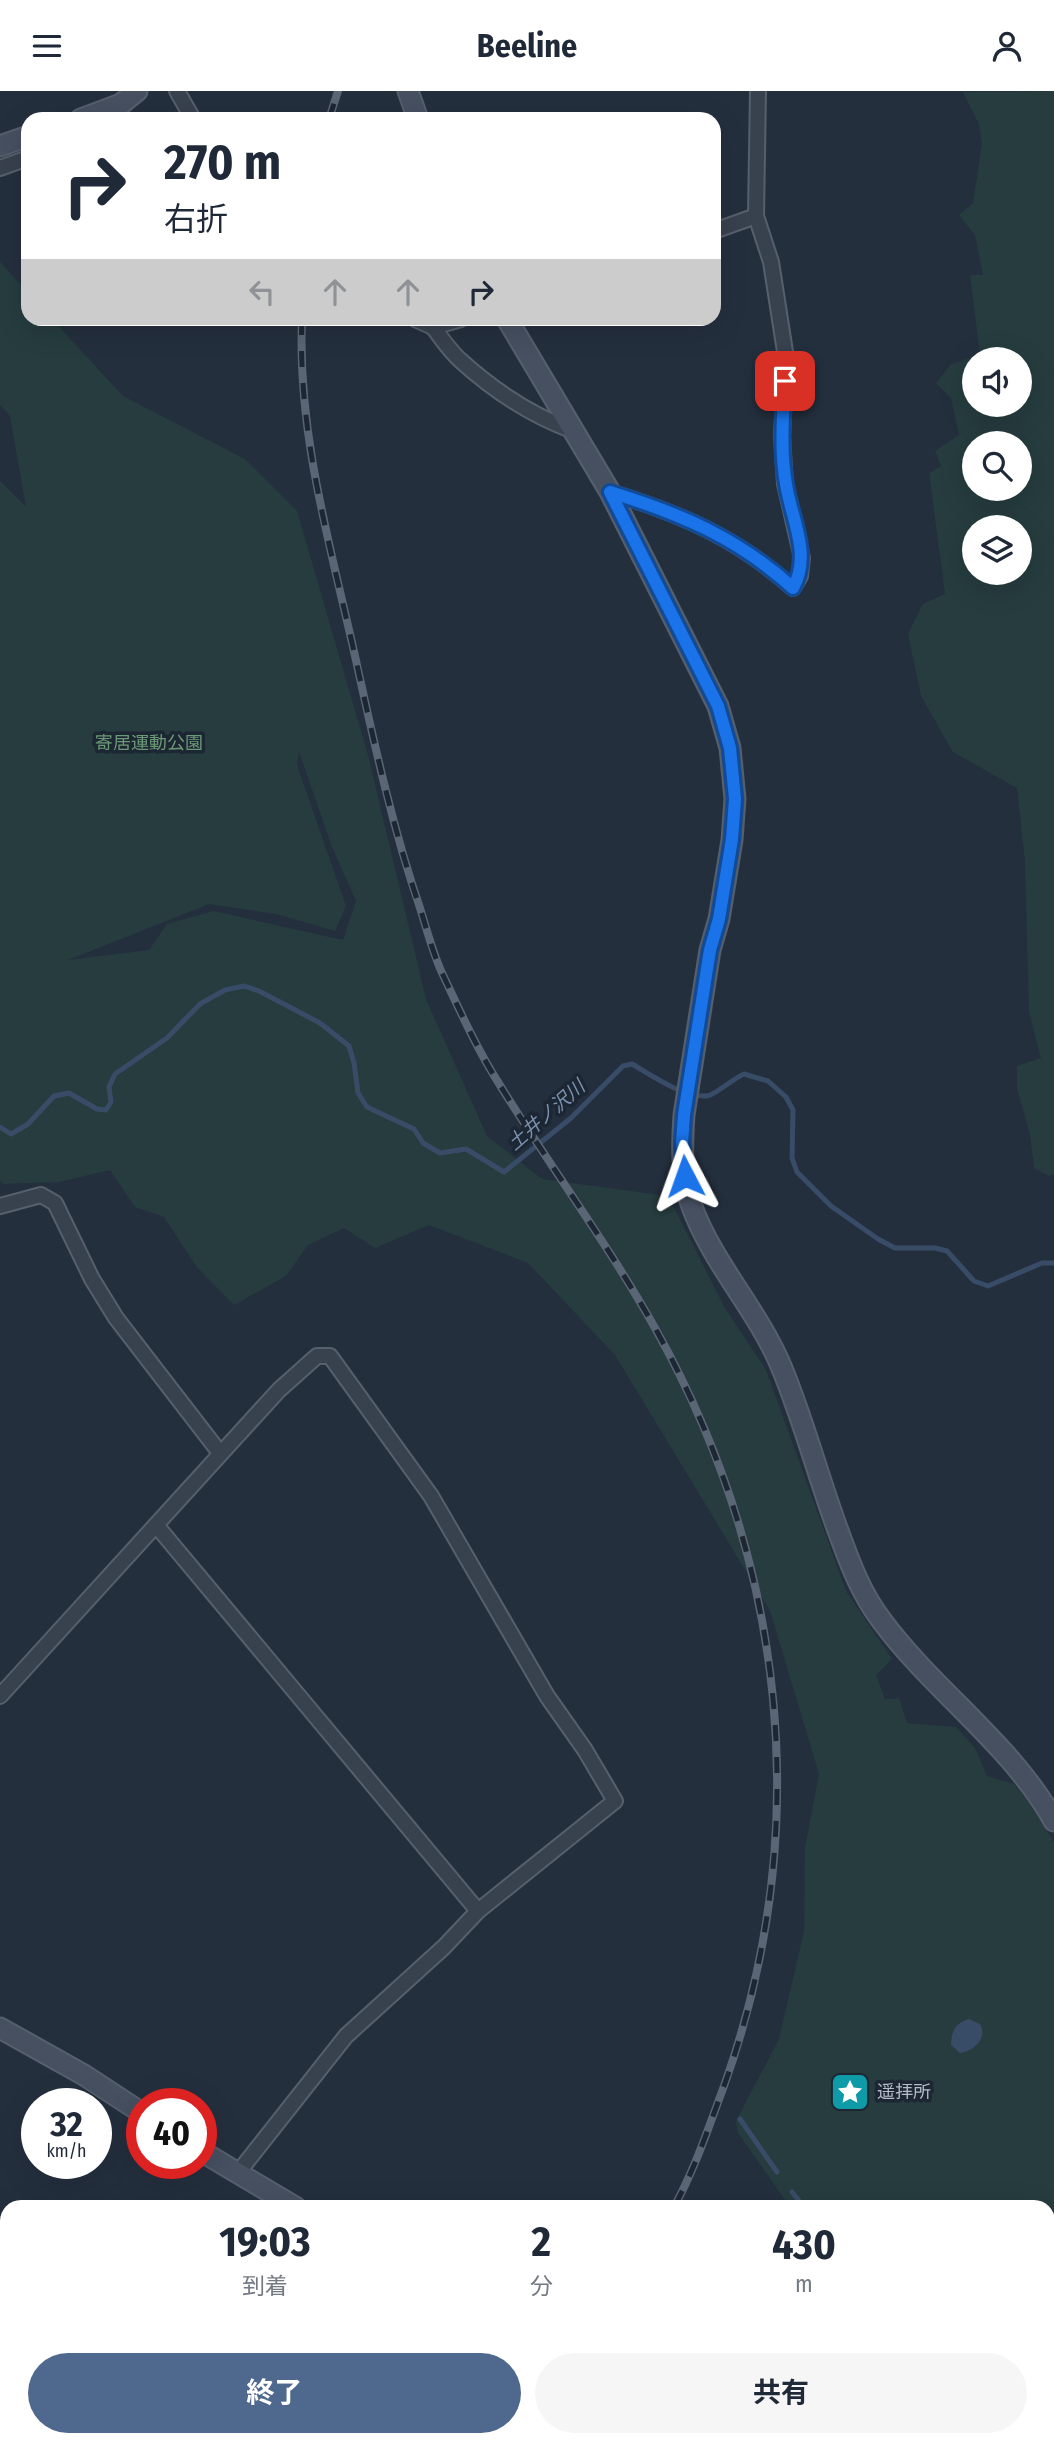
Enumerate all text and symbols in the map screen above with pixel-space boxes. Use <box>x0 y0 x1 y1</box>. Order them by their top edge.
icon: menu <box>28 27 66 65</box>
text: Beeline <box>477 27 577 65</box>
icon: person <box>988 27 1026 65</box>
text: 270 m <box>164 133 281 192</box>
icon: right <box>49 140 140 231</box>
text: 右折 <box>164 200 228 238</box>
icon: left <box>243 273 281 311</box>
icon: ahead <box>316 273 354 311</box>
icon: ahead <box>389 273 427 311</box>
icon: right <box>462 273 500 311</box>
map controls <box>962 347 1032 585</box>
button: sound <box>962 347 1032 417</box>
pin <box>755 351 815 411</box>
icon: arrive <box>766 362 804 400</box>
button: search <box>962 431 1032 501</box>
button: layers <box>962 515 1032 585</box>
park label: 寄居運動公園 <box>95 732 203 754</box>
water label: 土井ノ沢川 <box>503 1074 591 1155</box>
position arrow <box>648 1139 722 1213</box>
place icon: 遥拝所 <box>829 2071 871 2113</box>
place label: 遥拝所 <box>877 2081 931 2103</box>
speed limit sign: 40 <box>126 2088 217 2179</box>
text: 32 <box>50 2103 83 2145</box>
text: km/h <box>46 2140 87 2162</box>
text: 19:03 <box>219 2217 311 2267</box>
text: 2 <box>532 2217 551 2267</box>
text: 430 <box>772 2220 836 2270</box>
text: m <box>795 2270 813 2298</box>
text: 到着 <box>242 2272 288 2300</box>
text: 分 <box>530 2272 553 2300</box>
button: 終了 <box>28 2353 521 2433</box>
button: 共有 <box>535 2353 1027 2433</box>

